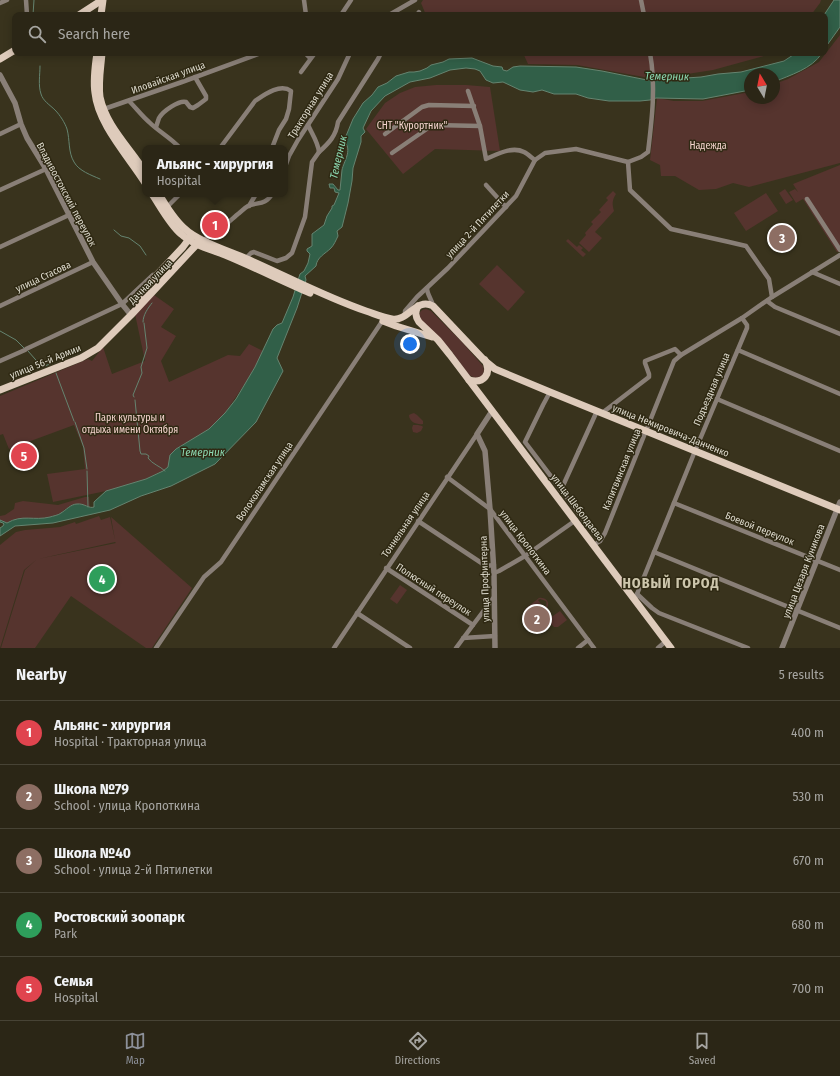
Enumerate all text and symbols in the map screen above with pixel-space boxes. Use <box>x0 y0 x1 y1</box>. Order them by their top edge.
search box <box>12 12 828 56</box>
icon: search <box>26 23 48 45</box>
text: Search here <box>58 25 130 43</box>
street label: Иловайская улица <box>130 59 207 97</box>
north arrow <box>744 68 780 104</box>
street label: Тракторная улица <box>286 70 336 141</box>
water label: Темерник <box>645 70 690 83</box>
park label: СНТ "Курортник" <box>377 120 447 132</box>
water label: Темерник <box>327 133 350 180</box>
street label: Владивостокский переулок <box>34 140 99 249</box>
park label: Надежда <box>689 140 727 152</box>
popup <box>142 145 288 197</box>
text: Альянс - хирургия <box>157 155 273 173</box>
text: Hospital <box>157 173 201 188</box>
street label: улица 2-й Пятилетки <box>443 189 512 261</box>
pin: 1 <box>202 210 228 240</box>
pin: 3 <box>769 223 795 253</box>
street label: Дачная улица <box>126 257 175 307</box>
street label: улица Стасова <box>14 259 73 295</box>
your location <box>400 334 420 354</box>
street label: улица 56-й Армии <box>8 342 83 382</box>
street label: Подъездная улица <box>691 351 733 428</box>
street label: улица Немировича-Данченко <box>611 402 731 460</box>
park label: Парк культуры и отдыха имени Октября <box>82 412 178 436</box>
street label: Калитвинская улица <box>600 427 644 512</box>
street label: Волоколамская улица <box>234 440 296 523</box>
pin: 5 <box>11 441 37 471</box>
water label: Темерник <box>181 446 226 459</box>
street label: улица Шеболдаева <box>548 472 606 544</box>
street label: Тоннельная улица <box>379 489 432 560</box>
street label: улица Кропоткина <box>497 508 554 577</box>
street label: Боевой переулок <box>723 510 796 548</box>
street label: улица Цезаря Куникова <box>780 522 827 620</box>
street label: улица Профинтерна <box>477 536 493 622</box>
street label: Полюсный переулок <box>394 561 474 619</box>
pin: 4 <box>89 564 115 594</box>
district label: НОВЫЙ ГОРОД <box>622 574 720 592</box>
pin: 2 <box>524 604 550 634</box>
text: Nearby <box>16 664 67 685</box>
text: 5 results <box>779 667 824 682</box>
text: Альянс - хирургия <box>54 716 171 734</box>
text: 1 <box>26 725 32 740</box>
text: 400 m <box>791 725 824 740</box>
text: Hospital · Тракторная улица <box>54 734 207 749</box>
text: Школа №79 <box>54 780 129 798</box>
text: 2 <box>26 789 32 804</box>
text: 530 m <box>792 789 824 804</box>
text: School · улица Кропоткина <box>54 798 200 813</box>
text: Школа №40 <box>54 844 131 862</box>
text: 3 <box>26 853 32 868</box>
text: 670 m <box>793 853 824 868</box>
text: School · улица 2-й Пятилетки <box>54 862 213 877</box>
text: Ростовский зоопарк <box>54 908 185 926</box>
text: 4 <box>26 917 32 932</box>
text: 680 m <box>791 917 824 932</box>
text: Park <box>54 926 77 941</box>
text: Семья <box>54 972 93 990</box>
text: 5 <box>26 981 32 996</box>
text: 700 m <box>792 981 824 996</box>
text: Hospital <box>54 990 98 1005</box>
tab: Map <box>124 1030 146 1067</box>
tab: Directions <box>395 1030 440 1067</box>
tab: Saved <box>689 1030 716 1067</box>

